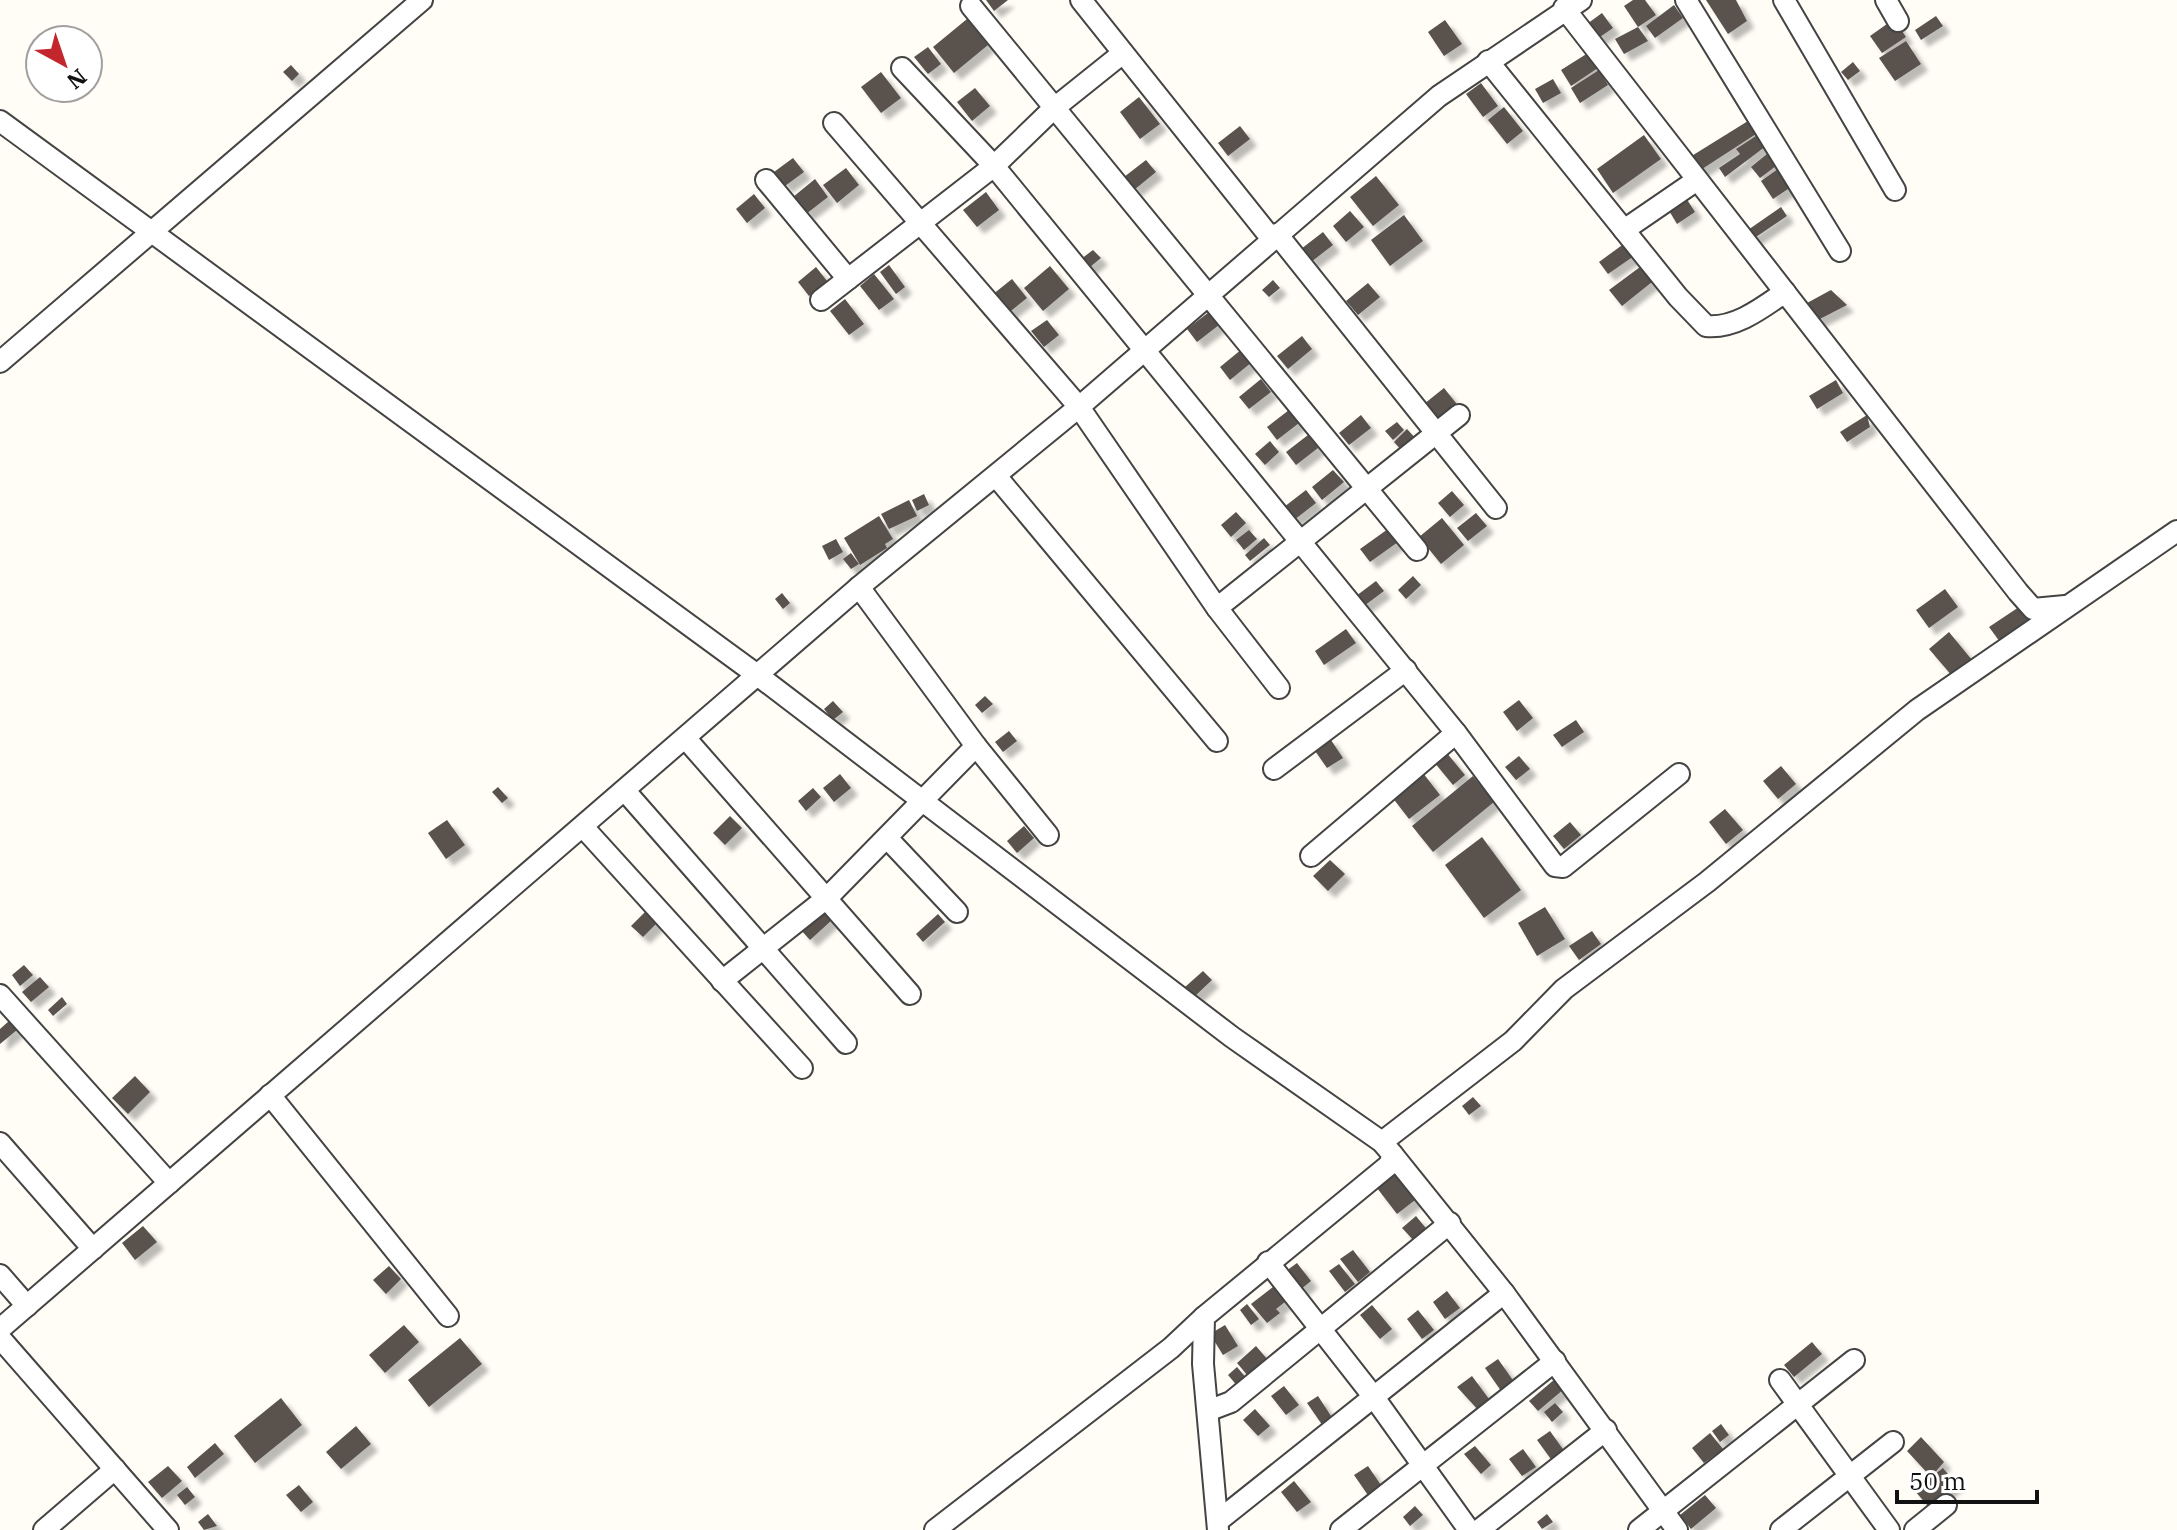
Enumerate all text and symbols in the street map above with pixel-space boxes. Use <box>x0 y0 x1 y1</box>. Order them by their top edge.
north arrow <box>24 24 104 104</box>
text: N <box>61 63 93 96</box>
scale bar <box>1897 1454 2037 1504</box>
text: 50 m <box>1909 1465 1966 1497</box>

